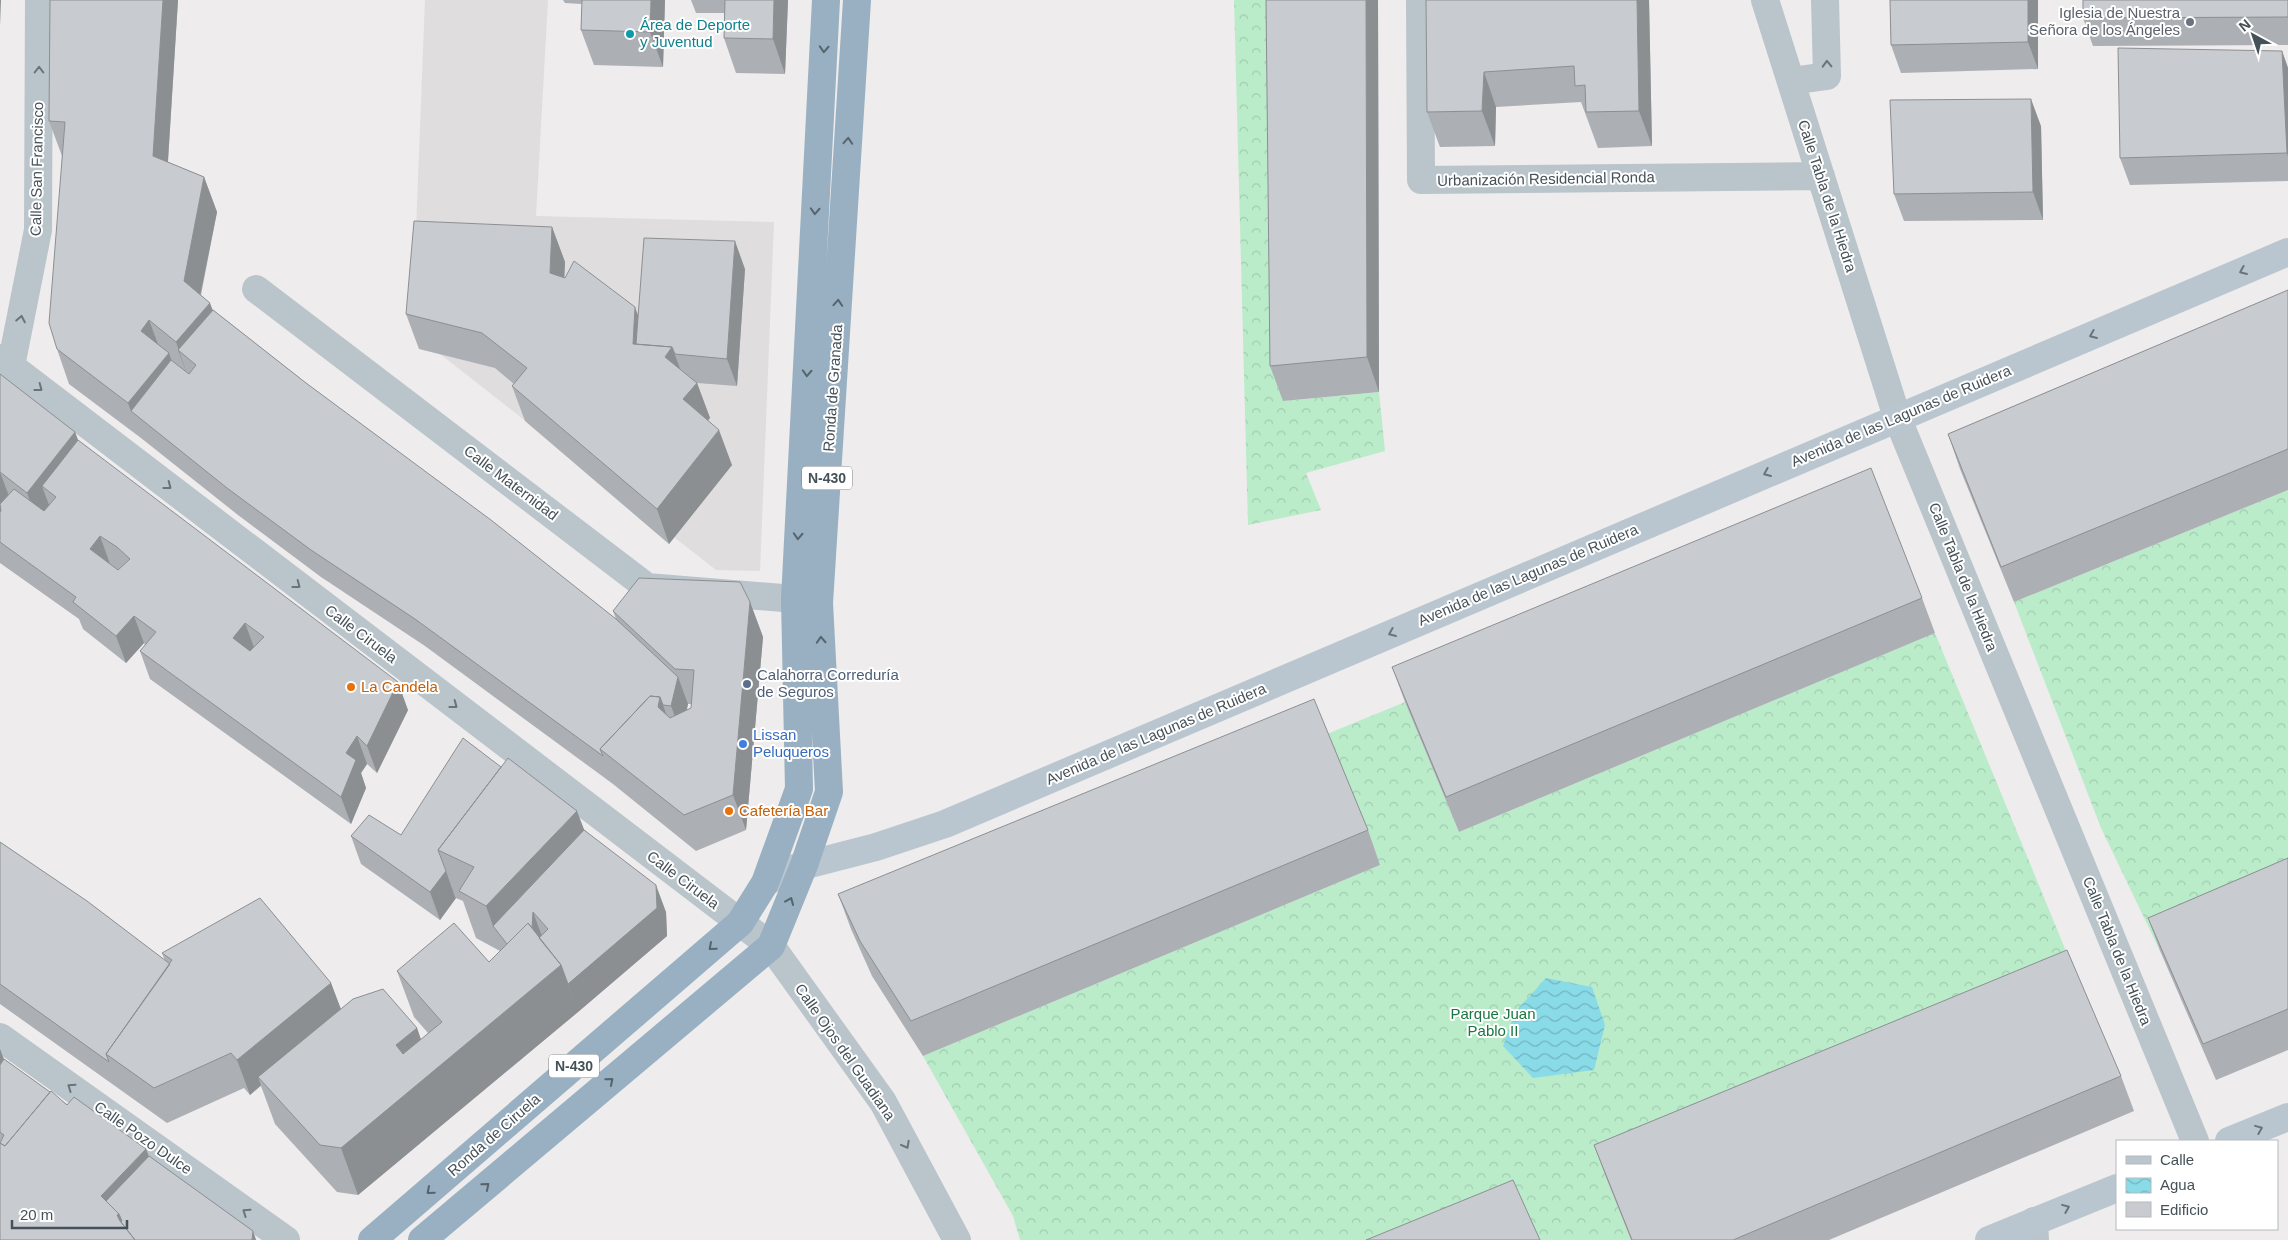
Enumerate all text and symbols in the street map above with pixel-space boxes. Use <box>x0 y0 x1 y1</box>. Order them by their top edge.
place label: Iglesia de Nuestra Señora de los Ángeles <box>2029 4 2181 38</box>
north arrow <box>2228 10 2278 60</box>
place label: Área de Deporte y Juventud <box>640 16 750 50</box>
marker: Iglesia de Nuestra Señora de los Ángeles <box>2184 16 2196 28</box>
text: N <box>2236 16 2254 34</box>
marker: Área de Deporte y Juventud <box>624 28 636 40</box>
one-way arrow <box>818 45 829 53</box>
one-way arrow <box>1821 59 1832 67</box>
one-way arrow <box>34 66 44 74</box>
street label: Calle San Francisco <box>27 102 46 236</box>
street label: Calle Tabla de la Hiedra <box>1795 118 1860 275</box>
one-way arrow <box>843 137 854 145</box>
street label: Urbanización Residencial Ronda <box>1437 168 1656 189</box>
one-way arrow <box>810 207 821 215</box>
one-way arrow <box>2239 265 2248 276</box>
one-way arrow <box>833 299 844 307</box>
one-way arrow <box>15 314 25 323</box>
street label: Ronda de Granada <box>820 323 845 452</box>
one-way arrow <box>2089 328 2098 339</box>
street label: Avenida de las Lagunas de Ruidera <box>1788 361 2014 470</box>
one-way arrow <box>801 370 812 378</box>
one-way arrow <box>33 382 42 390</box>
street label: Calle Maternidad <box>461 442 562 524</box>
road number: N-430 <box>802 466 852 489</box>
one-way arrow <box>1763 468 1771 478</box>
one-way arrow <box>162 480 172 489</box>
street label: Calle Tabla de la Hiedra <box>1926 500 2001 654</box>
street label: Avenida de las Lagunas de Ruidera <box>1415 520 1641 629</box>
one-way arrow <box>793 532 804 540</box>
one-way arrow <box>291 579 300 587</box>
street label: Calle Ciruela <box>322 601 401 667</box>
one-way arrow <box>1388 627 1397 638</box>
one-way arrow <box>816 636 827 644</box>
place label: Calahorra Correduría de Seguros <box>757 666 899 700</box>
place label: La Candela <box>361 678 438 695</box>
marker: Calahorra Correduría de Seguros <box>741 678 753 690</box>
street label: Avenida de las Lagunas de Ruidera <box>1043 679 1269 788</box>
marker: La Candela <box>345 681 357 693</box>
one-way arrow <box>448 699 457 707</box>
place label: Lissan Peluqueros <box>753 726 829 760</box>
marker: Lissan Peluqueros <box>737 738 749 750</box>
place label: Cafetería Bar <box>739 802 828 819</box>
marker: Cafetería Bar <box>723 805 735 817</box>
street label: Calle Ciruela <box>644 847 723 913</box>
street label: Calle Tabla de la Hiedra <box>2080 874 2155 1028</box>
one-way arrow <box>784 897 794 905</box>
one-way arrow <box>708 941 717 950</box>
street label: Calle Ojos del Guadiana <box>792 980 899 1124</box>
park label: Parque Juan Pablo II <box>1450 1005 1536 1039</box>
road number: N-430 <box>549 1054 599 1078</box>
one-way arrow <box>605 1078 614 1087</box>
one-way arrow <box>67 1084 77 1093</box>
street label: Ronda de Ciruela <box>444 1089 544 1179</box>
street label: Calle Pozo Dulce <box>91 1098 195 1178</box>
one-way arrow <box>2254 1125 2263 1136</box>
one-way arrow <box>900 1140 910 1149</box>
legend <box>2116 1140 2278 1230</box>
text: Calle <box>2160 1151 2194 1168</box>
text: Agua <box>2160 1176 2196 1193</box>
one-way arrow <box>481 1183 490 1192</box>
one-way arrow <box>426 1185 435 1194</box>
scale bar <box>12 1198 128 1230</box>
text: Edificio <box>2160 1201 2208 1218</box>
one-way arrow <box>2061 1204 2070 1214</box>
text: 20 m <box>20 1206 53 1223</box>
one-way arrow <box>242 1209 252 1218</box>

